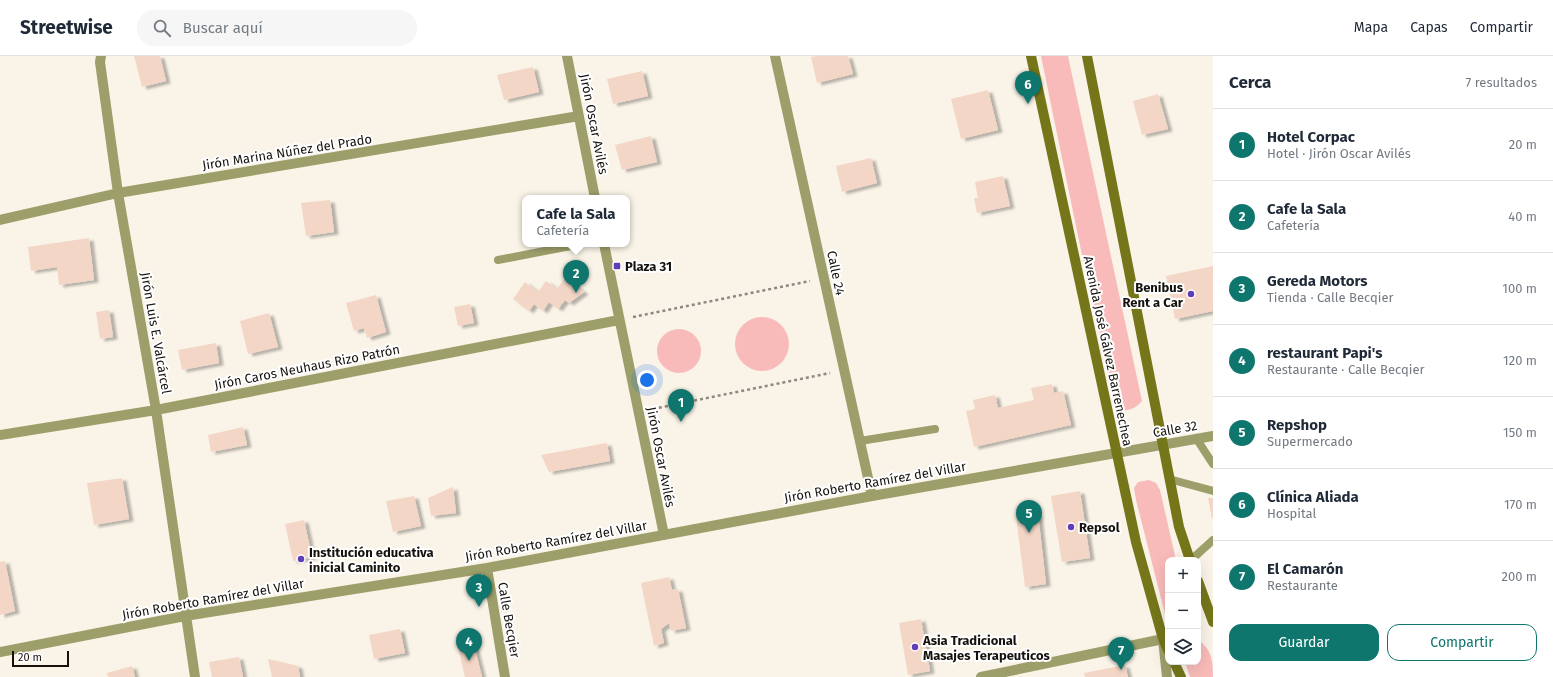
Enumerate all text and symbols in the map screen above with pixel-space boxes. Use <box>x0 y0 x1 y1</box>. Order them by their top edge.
search box <box>137 10 417 46</box>
text: Streetwise <box>20 16 113 39</box>
icon: search <box>151 17 173 39</box>
text: Buscar aquí <box>183 19 263 37</box>
text: Mapa <box>1354 19 1388 36</box>
text: Capas <box>1410 19 1448 36</box>
text: Compartir <box>1470 19 1533 36</box>
pin: 6 <box>1015 71 1041 104</box>
street label: Jirón Oscar Avilés <box>577 72 611 176</box>
text: Cerca <box>1229 72 1271 93</box>
text: 7 resultados <box>1466 75 1537 90</box>
text: Hotel Corpac <box>1267 128 1355 146</box>
street label: Jirón Marina Núñez del Prado <box>201 131 373 173</box>
text: 1 <box>1239 137 1245 152</box>
text: 20 m <box>1509 137 1537 152</box>
text: Hotel · Jirón Oscar Avilés <box>1267 146 1411 161</box>
popup <box>522 195 630 247</box>
text: Cafe la Sala <box>1267 200 1346 218</box>
text: Cafe la Sala <box>536 205 616 223</box>
text: 2 <box>1239 209 1245 224</box>
text: 40 m <box>1508 209 1537 224</box>
text: Cafetería <box>1267 218 1320 233</box>
text: Cafetería <box>536 223 589 238</box>
street label: Calle 24 <box>824 249 848 297</box>
street label: Avenida José Gálvez Barrenechea <box>1080 254 1136 448</box>
place label: Plaza 31 <box>625 259 672 274</box>
pin: 2 <box>563 260 589 293</box>
marker: Plaza 31 <box>612 261 622 271</box>
street label: Jirón Luis E. Valcárcel <box>138 271 174 395</box>
text: Gereda Motors <box>1267 272 1368 290</box>
place label: Benibus Rent a Car <box>1123 280 1184 310</box>
text: 3 <box>1239 281 1245 296</box>
text: 100 m <box>1502 281 1537 296</box>
marker: Benibus Rent a Car <box>1186 289 1196 299</box>
text: Tienda · Calle Becqier <box>1267 290 1394 305</box>
street label: Jirón Caros Neuhaus Rizo Patrón <box>213 342 401 392</box>
text: restaurant Papi's <box>1267 344 1383 362</box>
text: 4 <box>1238 353 1246 368</box>
text: 120 m <box>1503 353 1537 368</box>
text: Restaurante · Calle Becqier <box>1267 362 1425 377</box>
your location <box>637 370 657 390</box>
pin: 1 <box>668 389 694 422</box>
street label: Jirón Oscar Avilés <box>644 405 678 509</box>
text: Repshop <box>1267 416 1327 434</box>
street label: Calle 32 <box>1152 418 1198 440</box>
text: 5 <box>1239 425 1245 440</box>
text: 150 m <box>1503 425 1537 440</box>
text: Supermercado <box>1267 434 1353 449</box>
street label: Jirón Roberto Ramírez del Villar <box>783 459 967 505</box>
text: Clínica Aliada <box>1267 488 1359 506</box>
text: 6 <box>1238 497 1246 512</box>
text: 170 m <box>1504 497 1537 512</box>
pin: 5 <box>1016 500 1042 533</box>
text: Hospital <box>1267 506 1316 521</box>
street label: Jirón Roberto Ramírez del Villar <box>464 518 648 564</box>
place label: Repsol <box>1079 520 1120 535</box>
marker: Repsol <box>1066 522 1076 532</box>
place label: Institución educativa inicial Caminito <box>309 545 434 575</box>
marker: Institución educativa inicial Caminito <box>296 554 306 564</box>
map controls <box>1165 557 1201 665</box>
button: + <box>1165 557 1201 593</box>
text: El Camarón <box>1267 560 1343 578</box>
text: 7 <box>1239 569 1245 584</box>
text: 200 m <box>1501 569 1537 584</box>
pin: 3 <box>466 574 492 607</box>
street label: Jirón Roberto Ramírez del Villar <box>121 576 305 622</box>
text: Restaurante <box>1267 578 1338 593</box>
street label: Calle Becqier <box>495 581 523 659</box>
button: − <box>1165 593 1201 629</box>
button: Guardar <box>1229 624 1379 661</box>
button: Compartir <box>1387 624 1537 661</box>
pin: 4 <box>456 628 482 661</box>
button: layers <box>1165 629 1201 665</box>
place label: Asia Tradicional Masajes Terapeuticos <box>922 633 1051 663</box>
pin: 7 <box>1108 637 1134 670</box>
marker: Asia Tradicional Masajes Terapeuticos <box>910 642 920 652</box>
scale bar <box>12 649 69 668</box>
text: 20 m <box>18 651 42 664</box>

